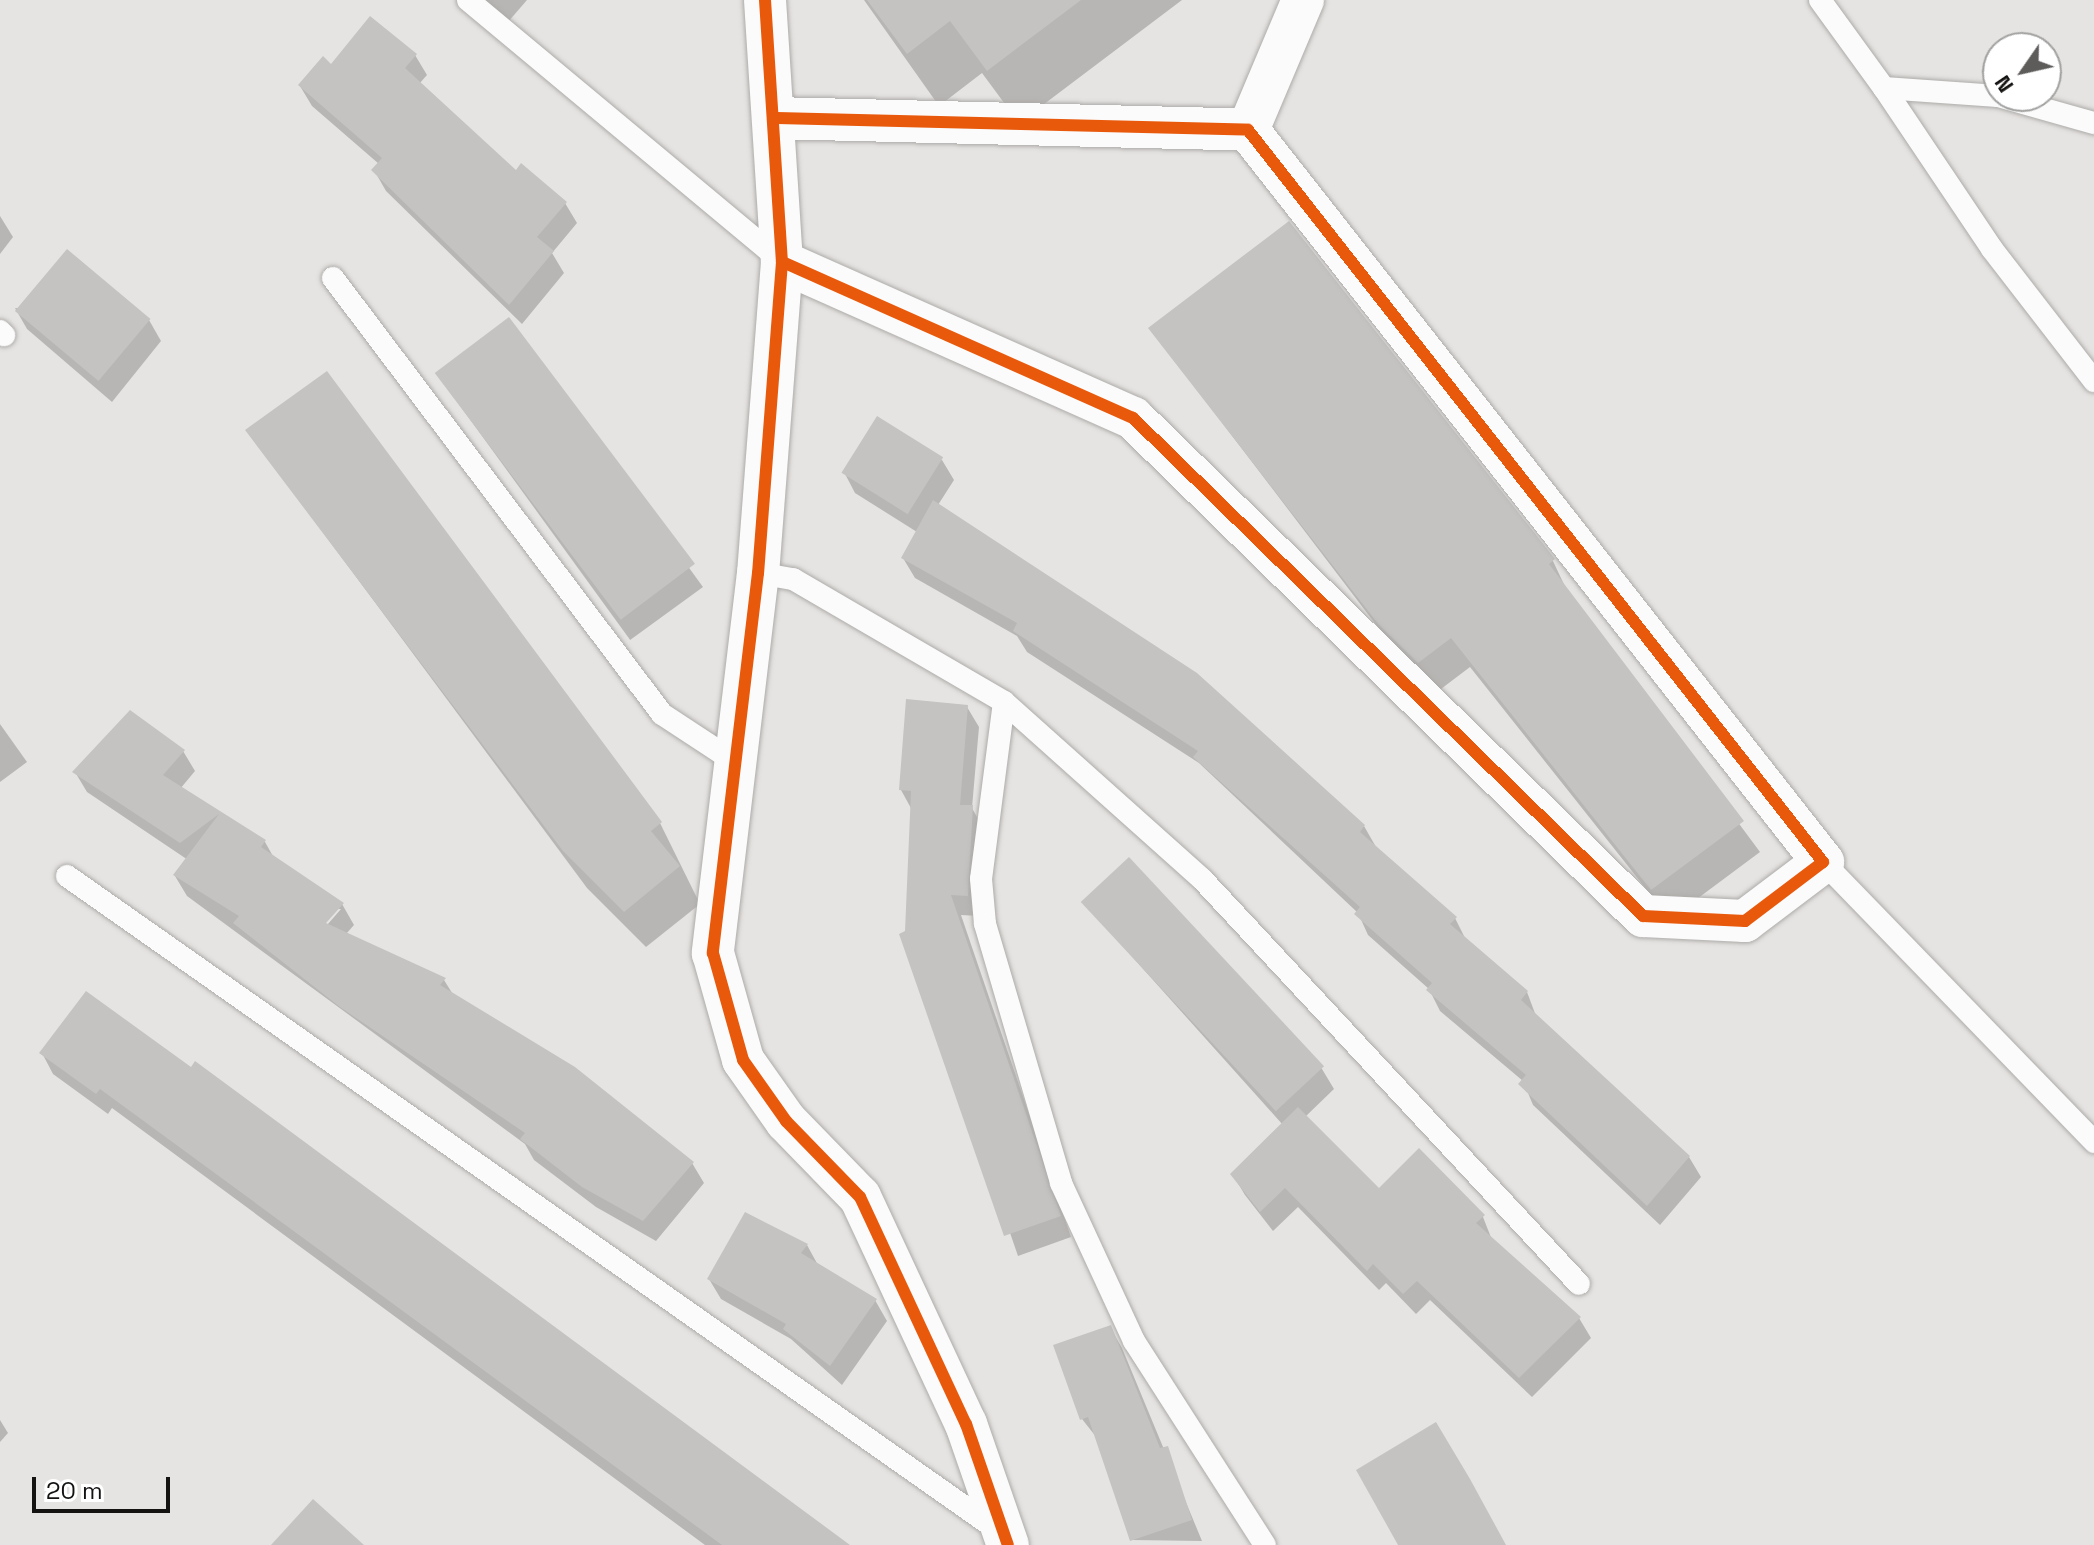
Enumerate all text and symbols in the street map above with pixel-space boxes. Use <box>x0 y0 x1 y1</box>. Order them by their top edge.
north arrow <box>1982 32 2062 112</box>
text: N <box>1988 70 2019 98</box>
scale bar <box>36 1461 174 1511</box>
text: 20 m <box>46 1475 103 1506</box>

